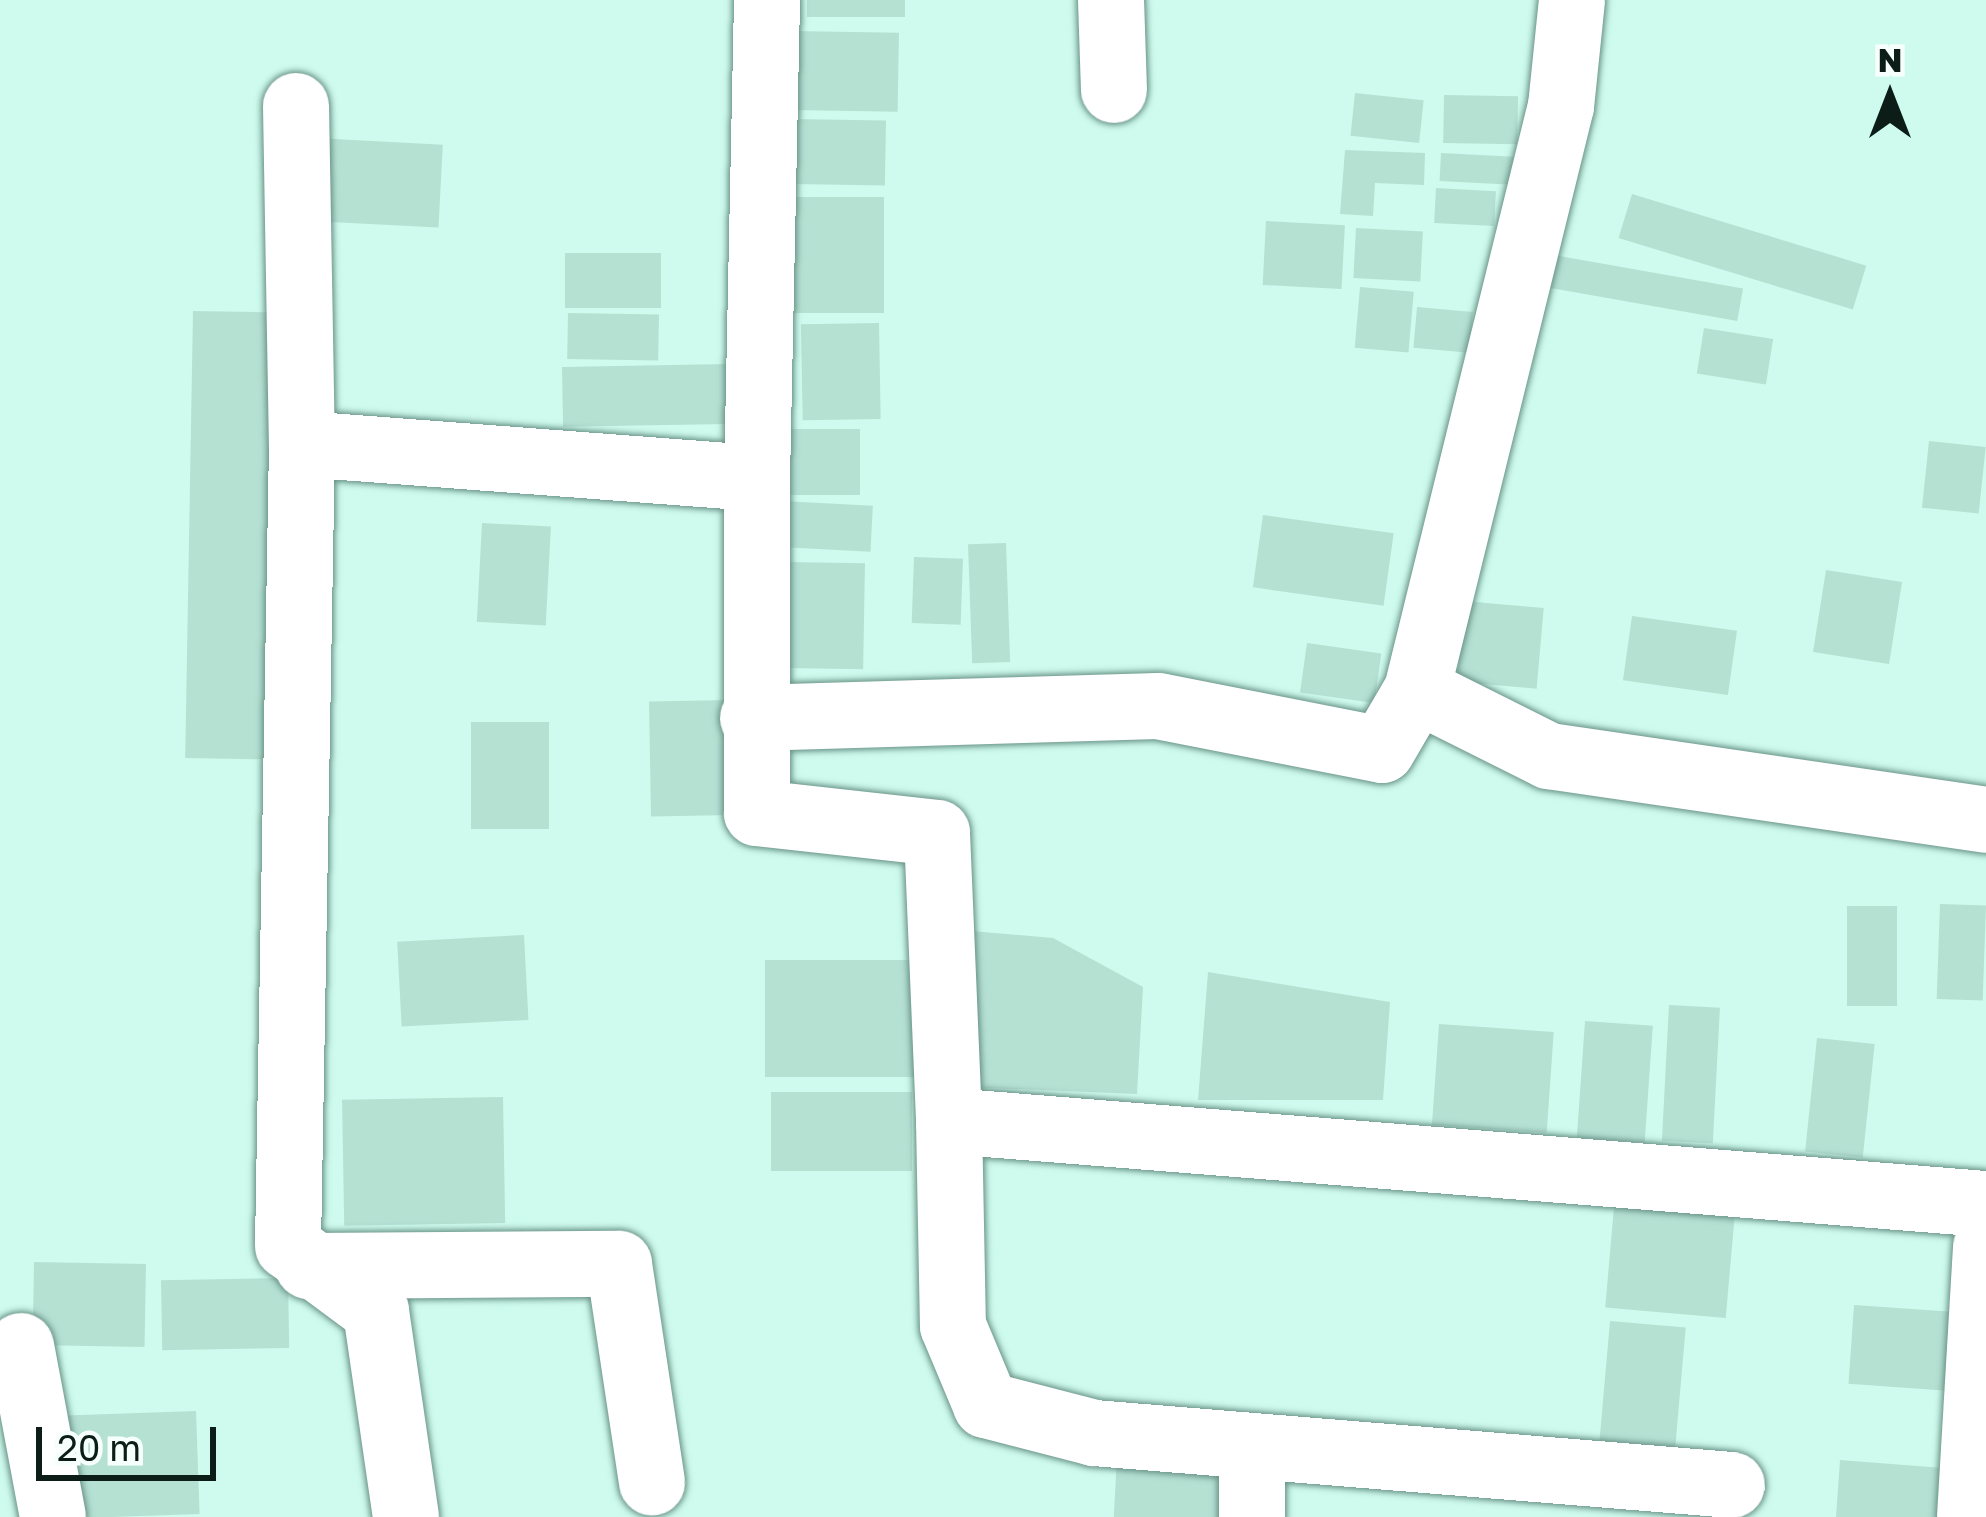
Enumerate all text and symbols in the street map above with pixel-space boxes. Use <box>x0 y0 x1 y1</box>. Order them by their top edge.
north arrow <box>1830 36 1950 156</box>
text: N <box>1877 40 1903 79</box>
scale bar <box>42 1403 222 1477</box>
text: 20 m <box>57 1426 141 1469</box>

